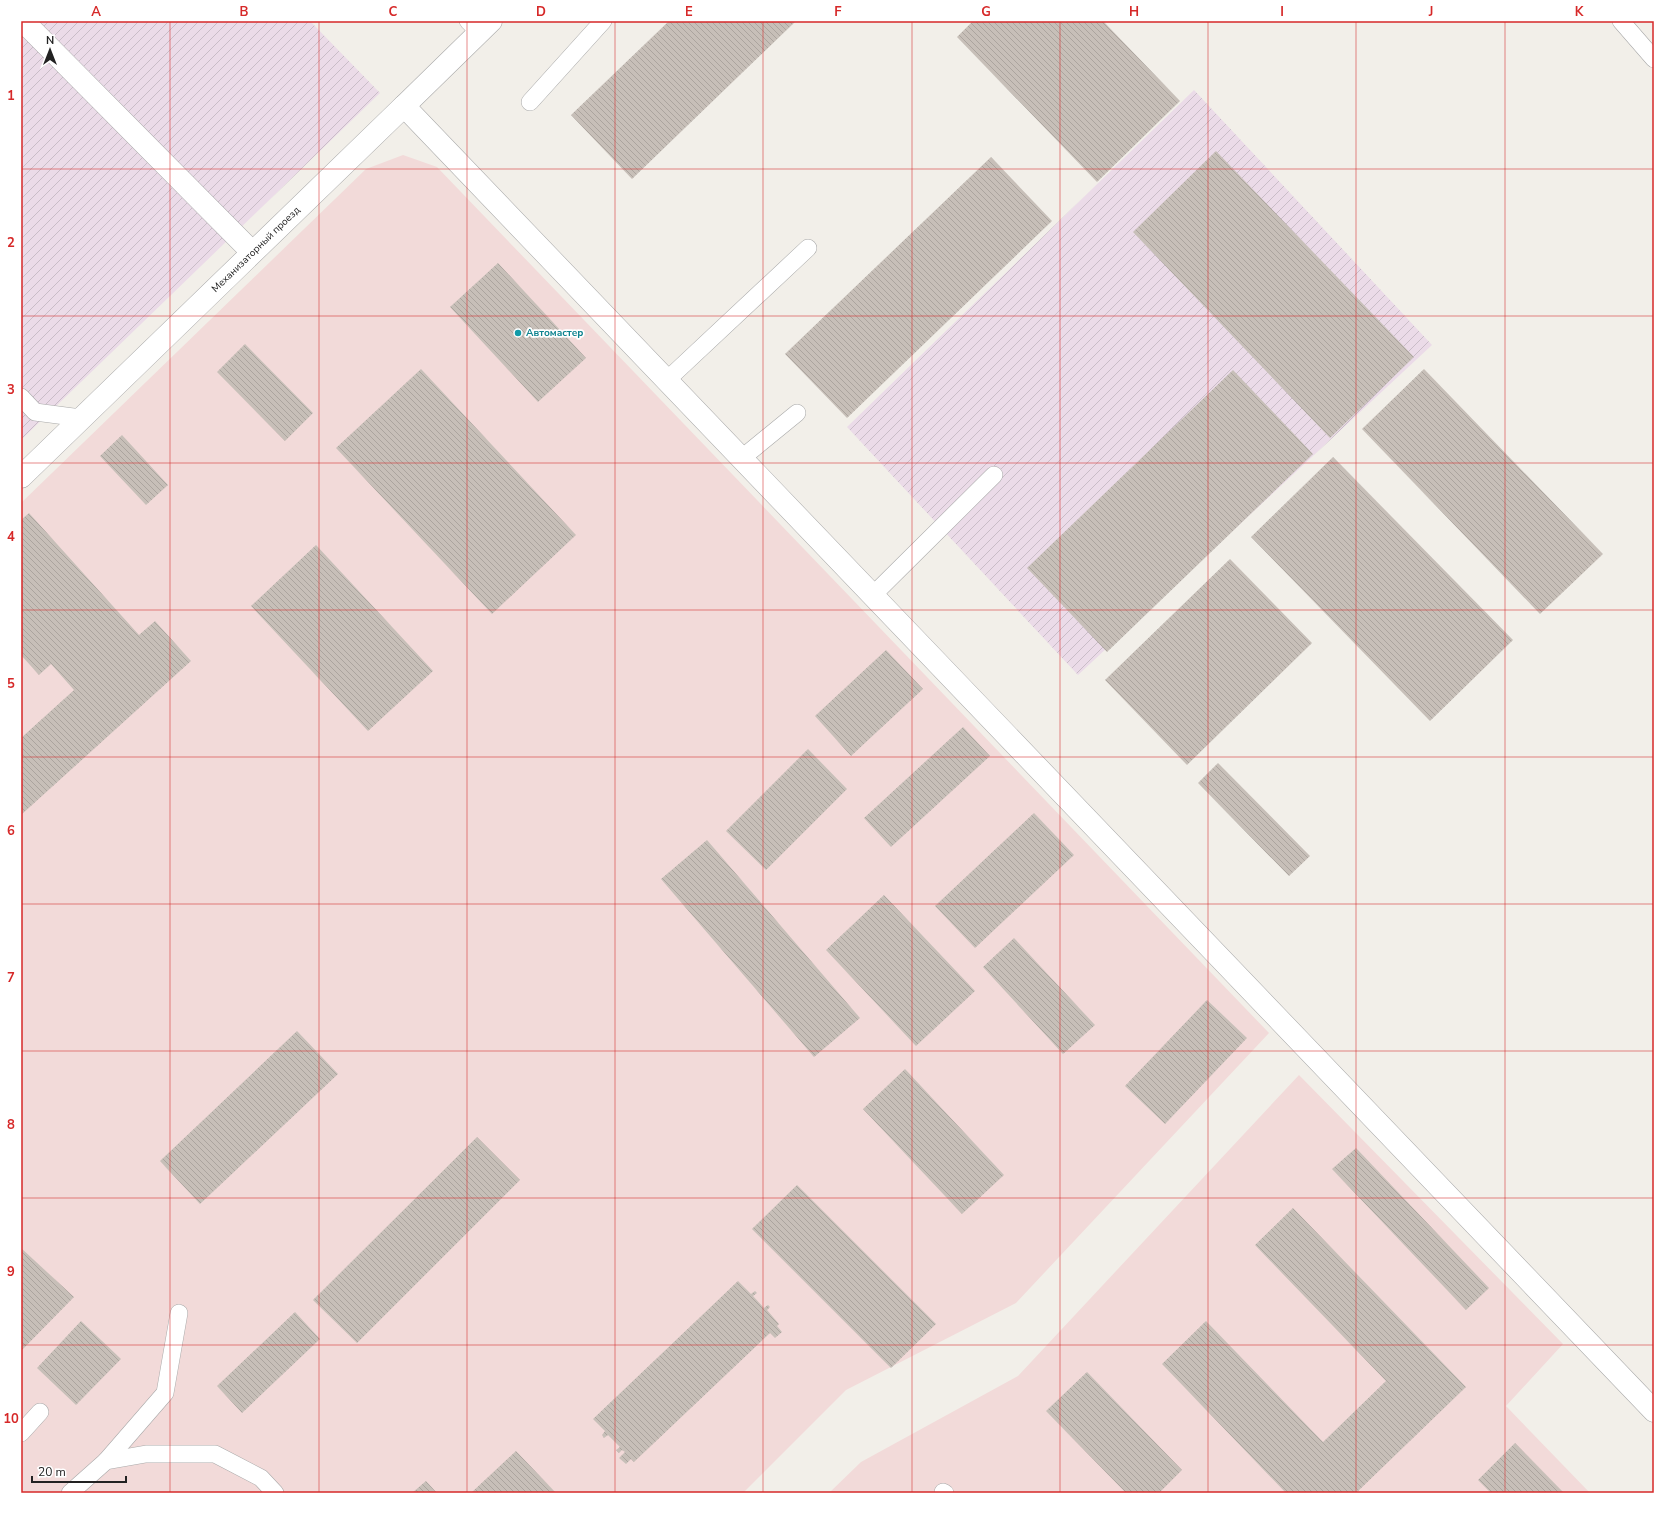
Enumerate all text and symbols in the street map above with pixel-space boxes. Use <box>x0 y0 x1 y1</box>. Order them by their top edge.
text: A <box>91 3 101 21</box>
text: B <box>240 3 249 21</box>
text: C <box>389 3 398 21</box>
text: D <box>536 3 546 21</box>
text: E <box>685 3 693 21</box>
text: F <box>834 3 842 21</box>
text: G <box>981 3 991 21</box>
text: H <box>1129 3 1139 21</box>
text: I <box>1280 3 1284 21</box>
text: J <box>1428 3 1433 21</box>
text: K <box>1575 3 1584 21</box>
north arrow <box>30 30 70 70</box>
text: N <box>46 33 54 48</box>
text: 1 <box>7 87 15 105</box>
street label: Механизаторный проезд <box>209 203 303 296</box>
text: 2 <box>7 234 15 252</box>
place label: Автомастер <box>526 326 584 340</box>
marker: Автомастер <box>513 328 523 338</box>
text: 3 <box>7 381 15 399</box>
text: 4 <box>7 528 15 546</box>
text: 5 <box>7 675 15 693</box>
text: 6 <box>7 822 15 840</box>
text: 7 <box>7 969 15 987</box>
text: 8 <box>7 1116 15 1134</box>
text: 9 <box>7 1263 15 1281</box>
text: 10 <box>3 1410 19 1428</box>
scale bar <box>32 1458 126 1484</box>
text: 20 m <box>38 1464 66 1480</box>

